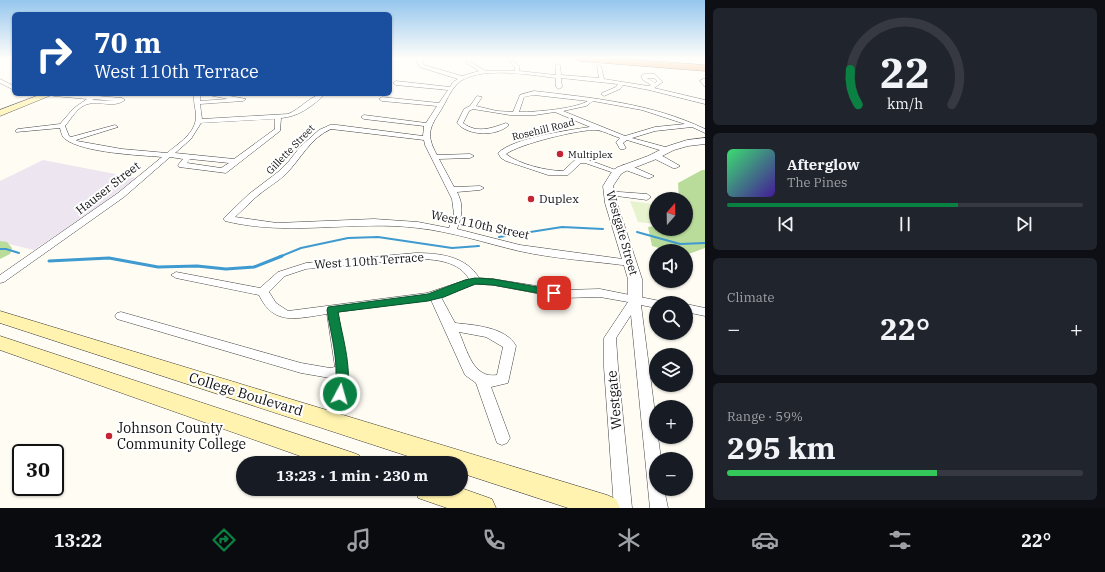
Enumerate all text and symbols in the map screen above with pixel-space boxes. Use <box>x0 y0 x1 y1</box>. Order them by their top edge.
text: 70 m <box>94 24 161 61</box>
icon: right <box>28 28 80 80</box>
text: 22 <box>880 44 930 98</box>
text: West 110th Terrace <box>94 60 259 83</box>
text: km/h <box>887 93 923 112</box>
street label: Rosehill Road <box>510 115 576 144</box>
street label: Gillette Street <box>263 121 318 177</box>
place label: Multiplex <box>568 148 613 161</box>
marker: Multiplex <box>555 149 565 159</box>
text: Afterglow <box>787 155 860 174</box>
street label: Hauser Street <box>73 158 143 217</box>
text: The Pines <box>787 174 847 191</box>
street label: Westgate Street <box>603 189 642 277</box>
place label: Duplex <box>539 191 579 206</box>
north arrow <box>649 192 693 236</box>
map controls <box>649 192 693 496</box>
marker: Duplex <box>526 194 536 204</box>
street label: West 110th Street <box>430 207 531 242</box>
icon: previous <box>775 213 797 235</box>
icon: pause <box>894 213 916 235</box>
icon: next <box>1013 213 1035 235</box>
button: sound <box>649 244 693 288</box>
street label: West 110th Terrace <box>314 249 424 272</box>
pin <box>537 276 571 310</box>
icon: arrive <box>543 282 565 304</box>
text: Climate <box>727 289 774 306</box>
button: search <box>649 296 693 340</box>
text: 22° <box>880 309 930 348</box>
text: − <box>727 314 740 343</box>
text: + <box>1070 314 1083 343</box>
button: layers <box>649 348 693 392</box>
street label: College Boulevard <box>187 368 306 420</box>
street label: Westgate <box>602 370 626 430</box>
position arrow <box>319 373 361 415</box>
button: + <box>649 400 693 444</box>
text: Range · 59% <box>727 408 803 425</box>
place label: Johnson County Community College <box>117 419 246 453</box>
text: 295 km <box>727 428 836 467</box>
marker: Johnson County Community College <box>104 431 114 441</box>
speed limit sign: 30 <box>12 444 64 496</box>
button: − <box>649 452 693 496</box>
text: 13:23 · 1 min · 230 m <box>276 466 428 485</box>
icon: directions <box>210 526 238 554</box>
icon: music <box>345 526 373 554</box>
icon: phone <box>480 526 508 554</box>
icon: climate <box>615 526 643 554</box>
icon: car <box>751 526 779 554</box>
icon: filters <box>886 526 914 554</box>
text: 13:22 <box>54 529 102 552</box>
text: 22° <box>1021 529 1051 552</box>

